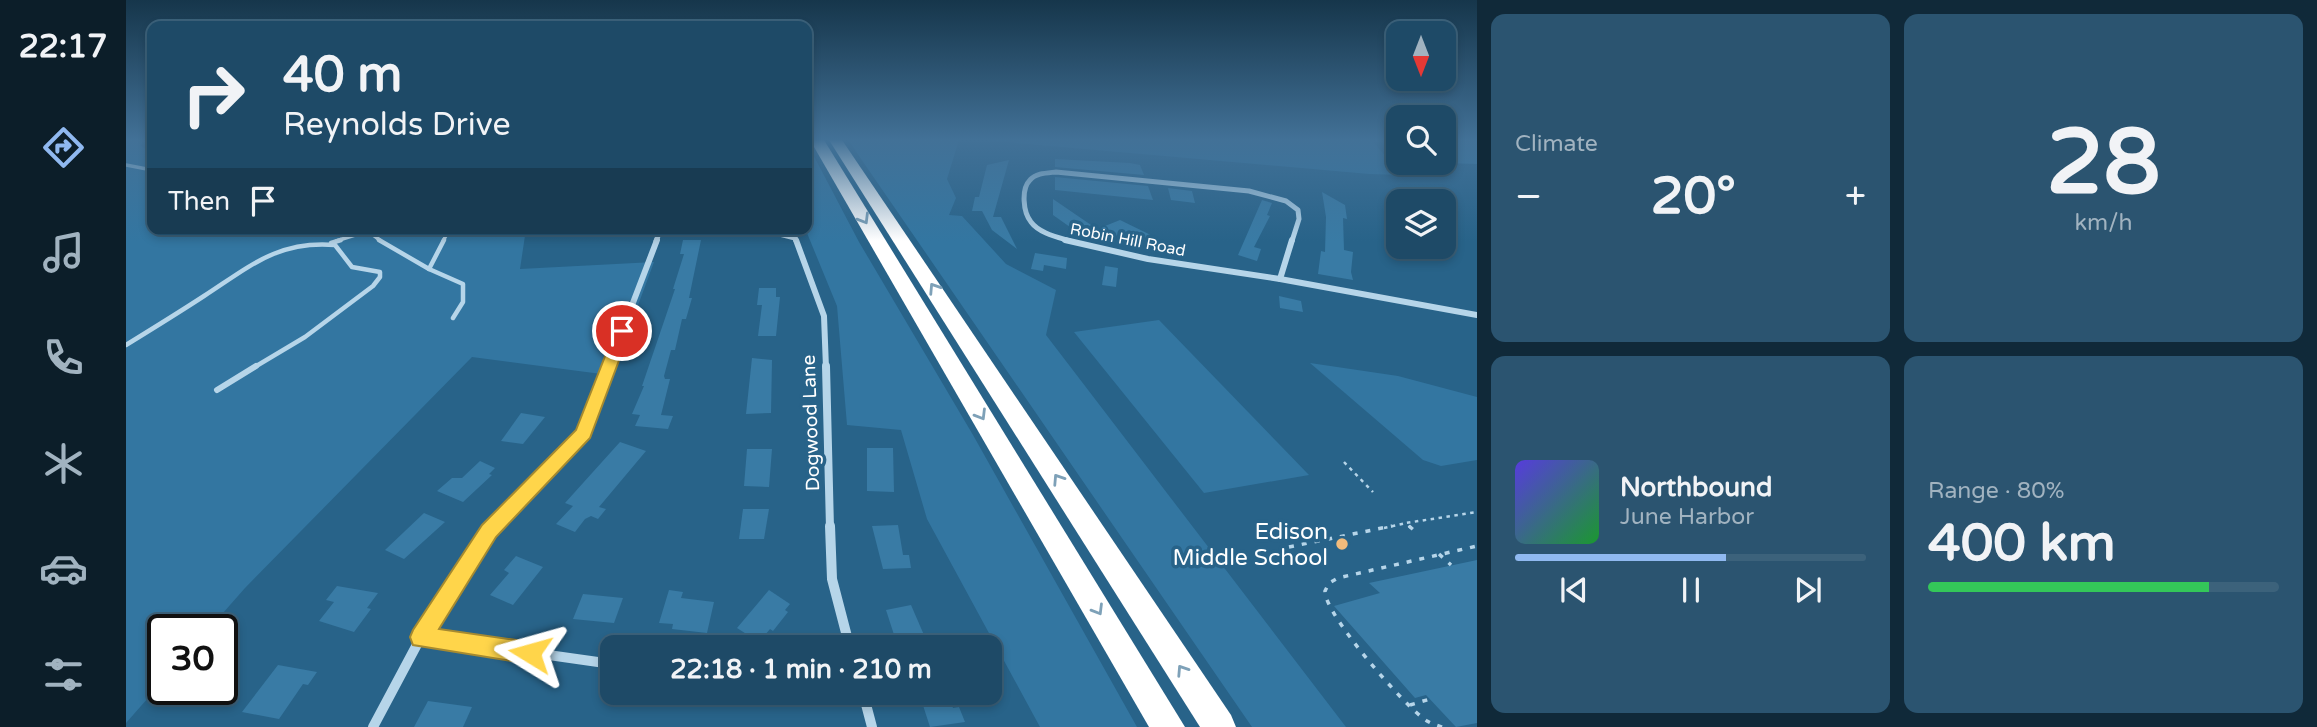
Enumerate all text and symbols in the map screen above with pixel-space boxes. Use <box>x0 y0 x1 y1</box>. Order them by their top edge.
north arrow <box>1386 21 1456 91</box>
map controls <box>1386 21 1456 259</box>
text: 22:17 <box>19 28 107 66</box>
text: 40 m <box>283 46 402 105</box>
icon: right <box>168 49 259 140</box>
button: search <box>1386 105 1456 175</box>
text: Reynolds Drive <box>283 106 511 144</box>
text: 28 <box>2046 108 2161 218</box>
icon: directions <box>39 123 88 172</box>
text: Climate <box>1515 130 1598 158</box>
text: 20° <box>1651 165 1736 228</box>
text: − <box>1515 174 1542 220</box>
text: + <box>1845 174 1866 220</box>
icon: arrive <box>244 182 282 220</box>
text: Then <box>168 186 230 217</box>
button: layers <box>1386 189 1456 259</box>
text: km/h <box>2075 209 2132 237</box>
one-way arrow <box>856 212 869 225</box>
street label: Robin Hill Road <box>1068 219 1187 261</box>
icon: music <box>39 228 88 277</box>
one-way arrow <box>929 283 942 296</box>
pin <box>592 301 652 361</box>
icon: arrive <box>603 312 641 350</box>
icon: phone <box>39 333 88 382</box>
street label: Dogwood Lane <box>798 354 824 491</box>
one-way arrow <box>973 407 986 420</box>
icon: climate <box>39 439 88 488</box>
text: Northbound <box>1620 472 1772 503</box>
one-way arrow <box>1053 474 1066 487</box>
text: Range · 80% <box>1928 477 2064 505</box>
text: June Harbor <box>1620 503 1754 531</box>
text: 400 km <box>1928 512 2116 575</box>
place label: Edison Middle School <box>1172 518 1328 572</box>
marker: Edison Middle School <box>1334 536 1350 552</box>
icon: car <box>39 544 88 593</box>
icon: previous <box>1555 571 1593 609</box>
icon: pause <box>1672 571 1710 609</box>
icon: next <box>1789 571 1827 609</box>
one-way arrow <box>1090 603 1103 615</box>
speed limit sign: 30 <box>147 614 238 705</box>
position arrow <box>493 616 567 690</box>
icon: filters <box>39 650 88 699</box>
text: 22:18 · 1 min · 210 m <box>670 654 932 685</box>
one-way arrow <box>1177 665 1190 678</box>

